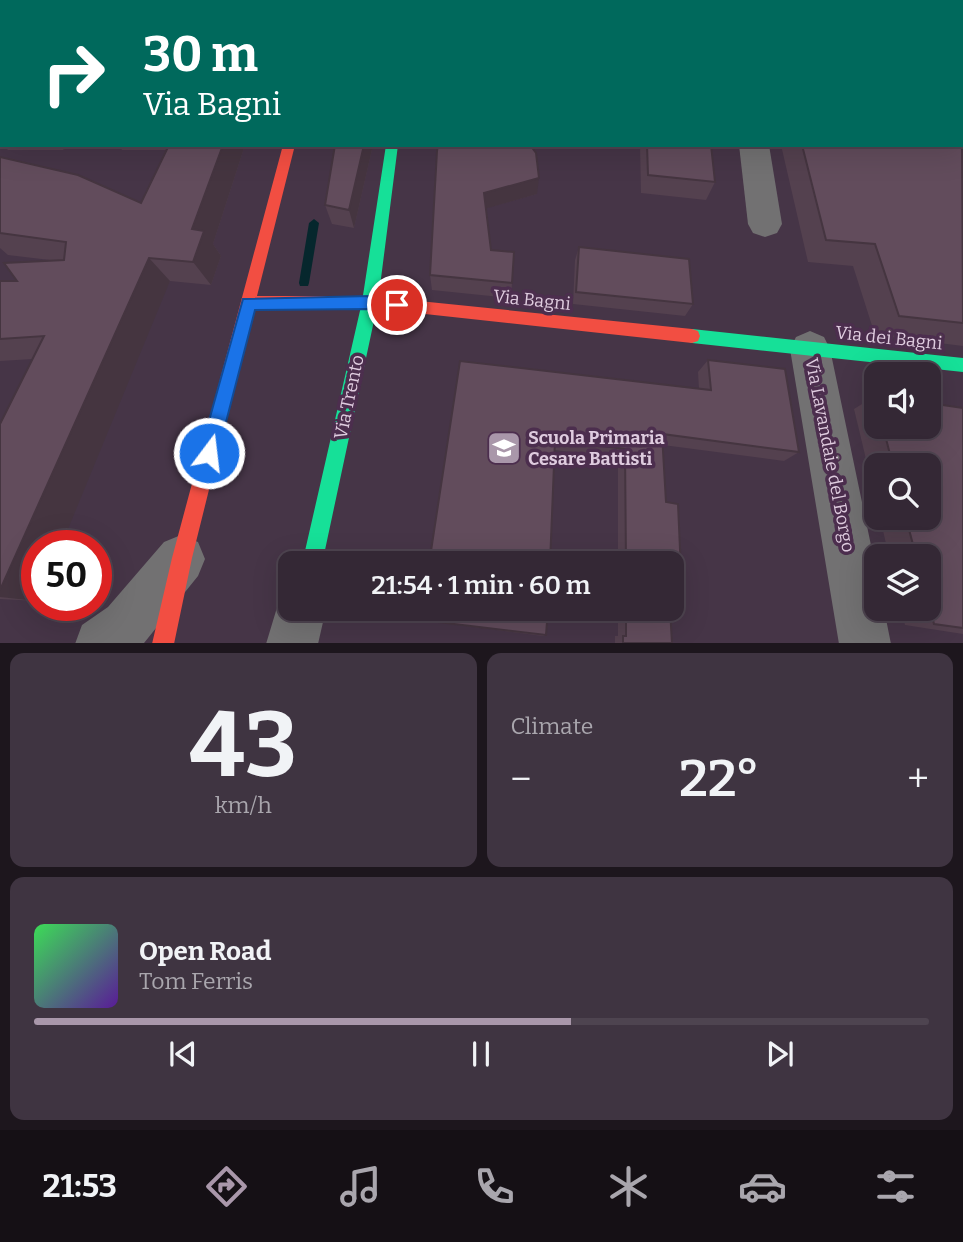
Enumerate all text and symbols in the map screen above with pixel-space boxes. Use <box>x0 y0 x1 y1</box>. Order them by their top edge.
text: 30 m <box>143 25 258 84</box>
icon: right <box>28 28 119 119</box>
text: Via Bagni <box>143 85 281 123</box>
pin <box>367 275 427 335</box>
street label: Via Bagni <box>492 285 572 315</box>
icon: arrive <box>378 286 416 324</box>
street label: Via dei Bagni <box>834 321 944 355</box>
street label: Via Trento <box>329 353 369 441</box>
street label: Via Lavandaie del Borgo <box>800 356 860 554</box>
map controls <box>864 362 941 621</box>
button: sound <box>864 362 941 439</box>
position arrow <box>172 416 246 490</box>
place label: Scuola Primaria Cesare Battisti <box>528 427 665 470</box>
school or university icon: Scuola Primaria Cesare Battisti <box>485 429 523 467</box>
button: search <box>864 453 941 530</box>
speed limit sign: 50 <box>21 530 112 621</box>
button: layers <box>864 544 941 621</box>
text: 21:54 · 1 min · 60 m <box>371 570 591 601</box>
text: 43 <box>189 691 297 800</box>
text: Climate <box>511 712 593 740</box>
text: 22° <box>679 747 760 810</box>
text: − <box>511 756 531 802</box>
text: + <box>907 756 929 802</box>
text: km/h <box>215 791 272 819</box>
text: Open Road <box>139 936 271 967</box>
text: Tom Ferris <box>139 967 253 995</box>
icon: previous <box>164 1035 202 1073</box>
icon: pause <box>462 1035 500 1073</box>
icon: next <box>761 1035 799 1073</box>
icon: directions <box>202 1162 251 1211</box>
icon: music <box>336 1162 385 1211</box>
icon: phone <box>470 1162 519 1211</box>
icon: climate <box>604 1162 653 1211</box>
icon: car <box>738 1162 787 1211</box>
icon: filters <box>871 1162 920 1211</box>
text: 21:53 <box>42 1167 117 1205</box>

